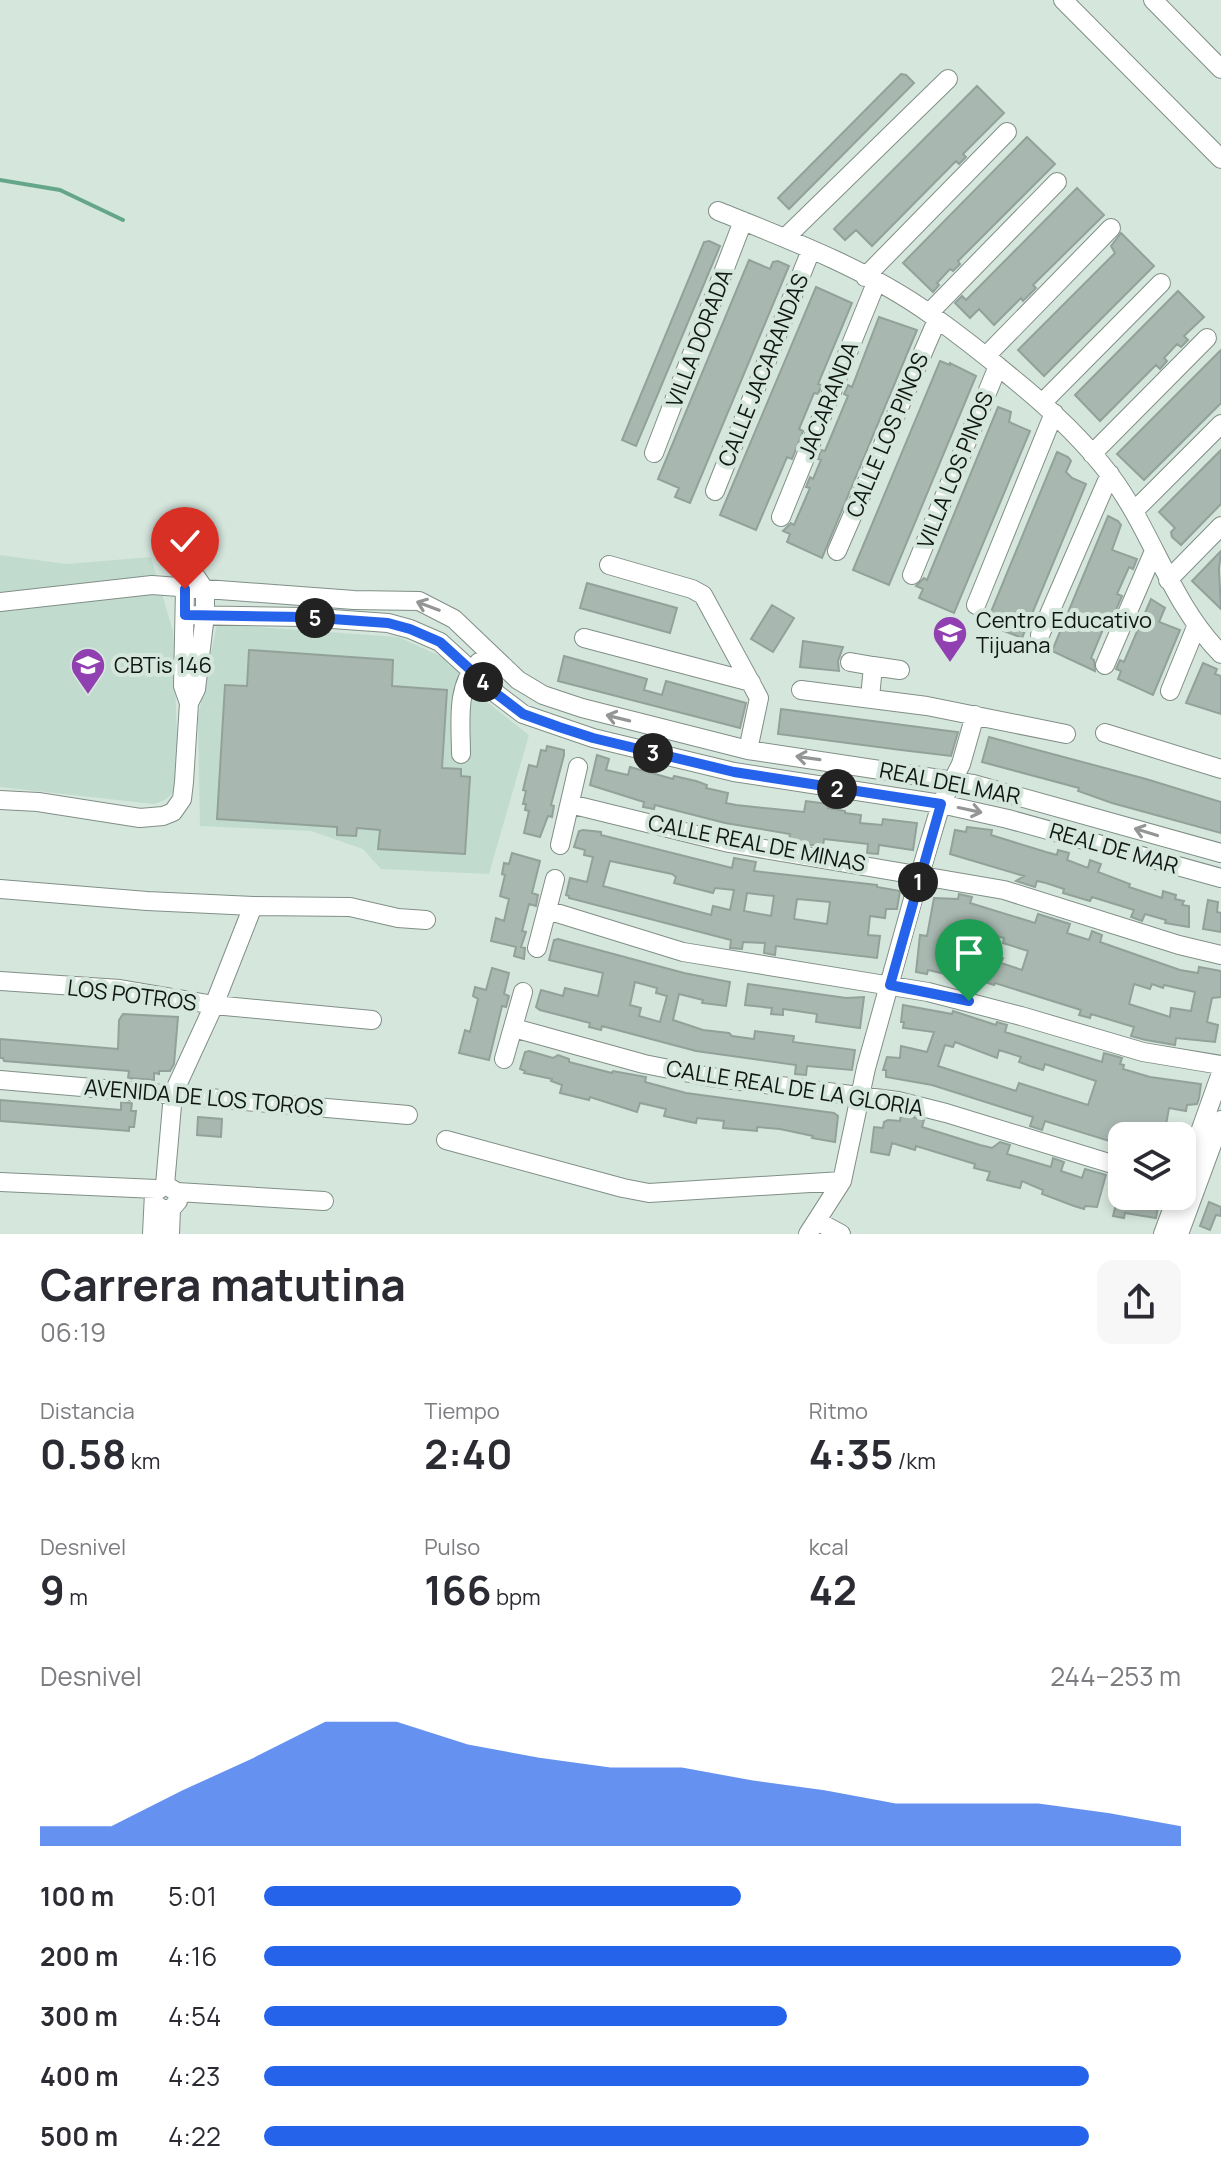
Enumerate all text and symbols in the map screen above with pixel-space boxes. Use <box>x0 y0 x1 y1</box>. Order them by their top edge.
street label: VILLA DORADA <box>659 264 739 412</box>
street label: CALLE JACARANDAS <box>711 269 815 471</box>
street label: JACARANDA <box>791 337 865 463</box>
street label: CALLE LOS PINOS <box>839 348 935 522</box>
street label: VILLA LOS PINOS <box>910 387 1000 553</box>
pin <box>151 507 219 589</box>
icon: check <box>163 519 207 563</box>
pin: 5 <box>295 598 335 638</box>
one-way arrow <box>416 598 441 612</box>
text: 5 <box>309 603 321 633</box>
place label: Centro Educativo Tijuana <box>976 605 1152 660</box>
school or university icon: Centro Educativo Tijuana <box>931 614 969 664</box>
school or university icon: CBTis 146 <box>69 646 107 696</box>
place label: CBTis 146 <box>114 650 212 680</box>
pin: 4 <box>463 662 503 702</box>
text: 4 <box>476 667 490 697</box>
one-way arrow <box>606 709 632 724</box>
pin: 3 <box>633 733 673 773</box>
text: 3 <box>647 738 659 768</box>
one-way arrow <box>795 750 821 765</box>
street label: REAL DEL MAR <box>877 755 1023 811</box>
pin: 2 <box>817 769 857 809</box>
text: 2 <box>830 774 844 804</box>
one-way arrow <box>957 803 982 818</box>
street label: CALLE REAL DE MINAS <box>646 807 868 879</box>
street label: REAL DE MAR <box>1046 815 1182 881</box>
one-way arrow <box>1133 824 1159 839</box>
pin: 1 <box>898 862 938 902</box>
text: 1 <box>913 867 923 897</box>
pin <box>935 919 1003 1001</box>
icon: arrive <box>947 931 991 975</box>
street label: LOS POTROS <box>66 972 198 1018</box>
street label: CALLE REAL DE LA GLORIA <box>664 1053 926 1123</box>
street label: AVENIDA DE LOS TOROS <box>83 1072 325 1122</box>
map controls <box>1108 1122 1196 1210</box>
button: layers <box>1108 1122 1196 1210</box>
text: Carrera matutina <box>40 1254 406 1314</box>
button: share <box>1097 1260 1181 1344</box>
text: 06:19 <box>40 1314 106 1350</box>
text: Distancia <box>40 1396 135 1426</box>
text: Tiempo <box>424 1396 500 1426</box>
text: Ritmo <box>809 1396 868 1426</box>
text: 0.58 <box>40 1426 126 1481</box>
text: 2:40 <box>424 1426 513 1481</box>
text: 4:35 <box>809 1426 893 1481</box>
text: km <box>126 1446 160 1476</box>
text: /km <box>893 1446 936 1476</box>
text: Desnivel <box>40 1532 126 1562</box>
text: Pulso <box>424 1532 480 1562</box>
text: kcal <box>809 1532 849 1562</box>
text: 9 <box>40 1562 65 1617</box>
text: 166 <box>424 1562 492 1617</box>
text: 42 <box>809 1562 857 1617</box>
text: m <box>65 1582 88 1612</box>
text: bpm <box>492 1582 541 1612</box>
text: Desnivel <box>40 1658 142 1694</box>
text: 244–253 m <box>1050 1658 1181 1694</box>
text: 100 m <box>40 1878 114 1914</box>
text: 5:01 <box>168 1878 217 1914</box>
text: 200 m <box>40 1938 118 1974</box>
text: 4:16 <box>168 1938 217 1974</box>
text: 300 m <box>40 1998 118 2034</box>
text: 4:54 <box>168 1998 221 2034</box>
text: 400 m <box>40 2058 119 2094</box>
text: 4:23 <box>168 2058 220 2094</box>
text: 500 m <box>40 2118 118 2154</box>
text: 4:22 <box>168 2118 221 2154</box>

